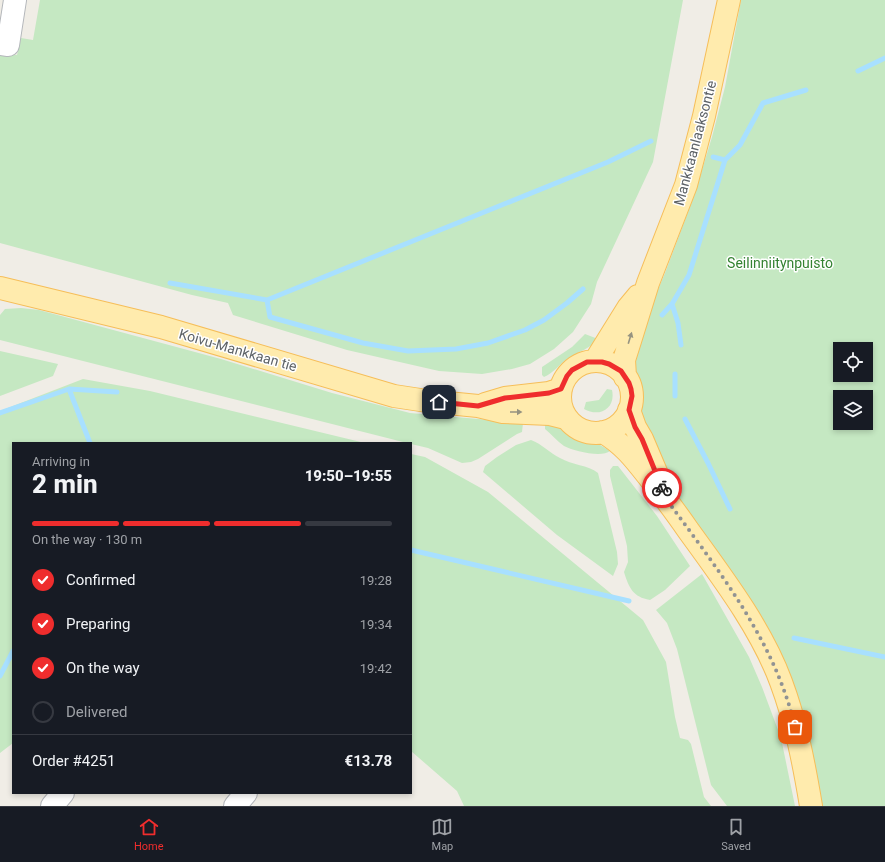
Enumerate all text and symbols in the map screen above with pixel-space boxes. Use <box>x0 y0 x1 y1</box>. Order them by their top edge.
street label: Mankkaanlaaksontie <box>671 79 719 207</box>
park label: Seilinniitynpuisto <box>727 255 833 271</box>
street label: Koivu-Mankkaan tie <box>177 326 299 374</box>
one-way arrow <box>628 332 634 344</box>
map controls <box>833 342 873 430</box>
button: locate <box>833 342 873 382</box>
pin <box>422 385 456 419</box>
button: layers <box>833 390 873 430</box>
icon: home <box>428 391 450 413</box>
one-way arrow <box>510 409 522 416</box>
text: Arriving in <box>32 454 90 469</box>
text: 19:50–19:55 <box>305 467 392 485</box>
courier <box>642 468 682 508</box>
text: 2 min <box>32 469 98 499</box>
icon: bike <box>651 477 673 499</box>
text: On the way · 130 m <box>32 532 142 547</box>
icon: check <box>32 569 54 591</box>
text: Confirmed <box>66 571 136 589</box>
text: 19:28 <box>360 573 392 588</box>
icon: check <box>32 613 54 635</box>
text: Preparing <box>66 615 130 633</box>
text: 19:34 <box>360 617 392 632</box>
icon: check <box>32 657 54 679</box>
text: On the way <box>66 659 140 677</box>
text: 19:42 <box>360 661 392 676</box>
text: Delivered <box>66 703 128 721</box>
pin <box>778 710 812 744</box>
icon: bag <box>784 716 806 738</box>
text: Order #4251 <box>32 752 115 770</box>
text: €13.78 <box>345 752 392 770</box>
tab: Home <box>134 816 164 853</box>
tab: Map <box>431 816 453 853</box>
tab: Saved <box>721 816 751 853</box>

